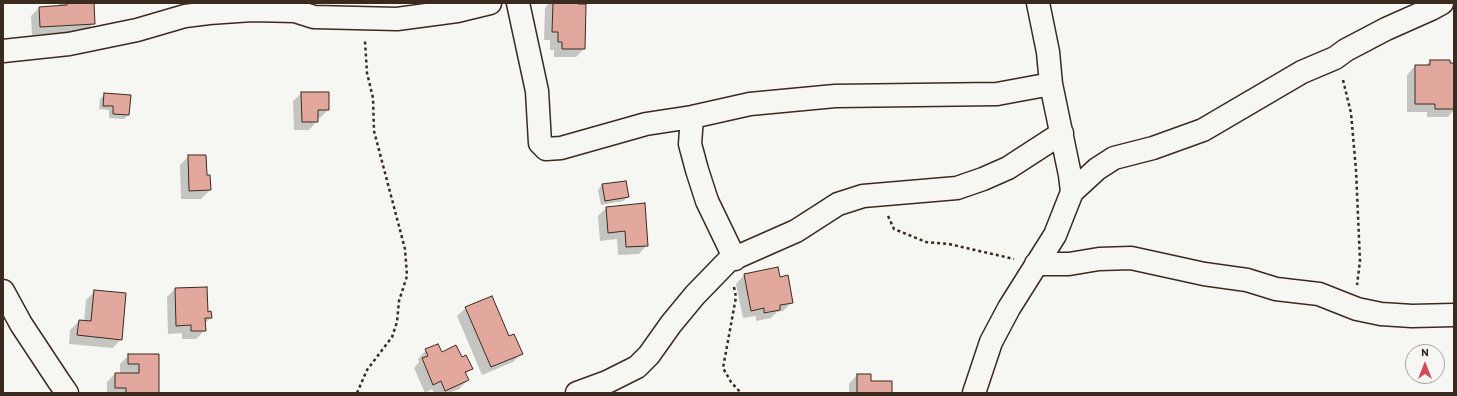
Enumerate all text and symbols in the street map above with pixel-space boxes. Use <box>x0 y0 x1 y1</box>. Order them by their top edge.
north arrow <box>1405 344 1445 384</box>
text: N <box>1421 346 1429 359</box>

